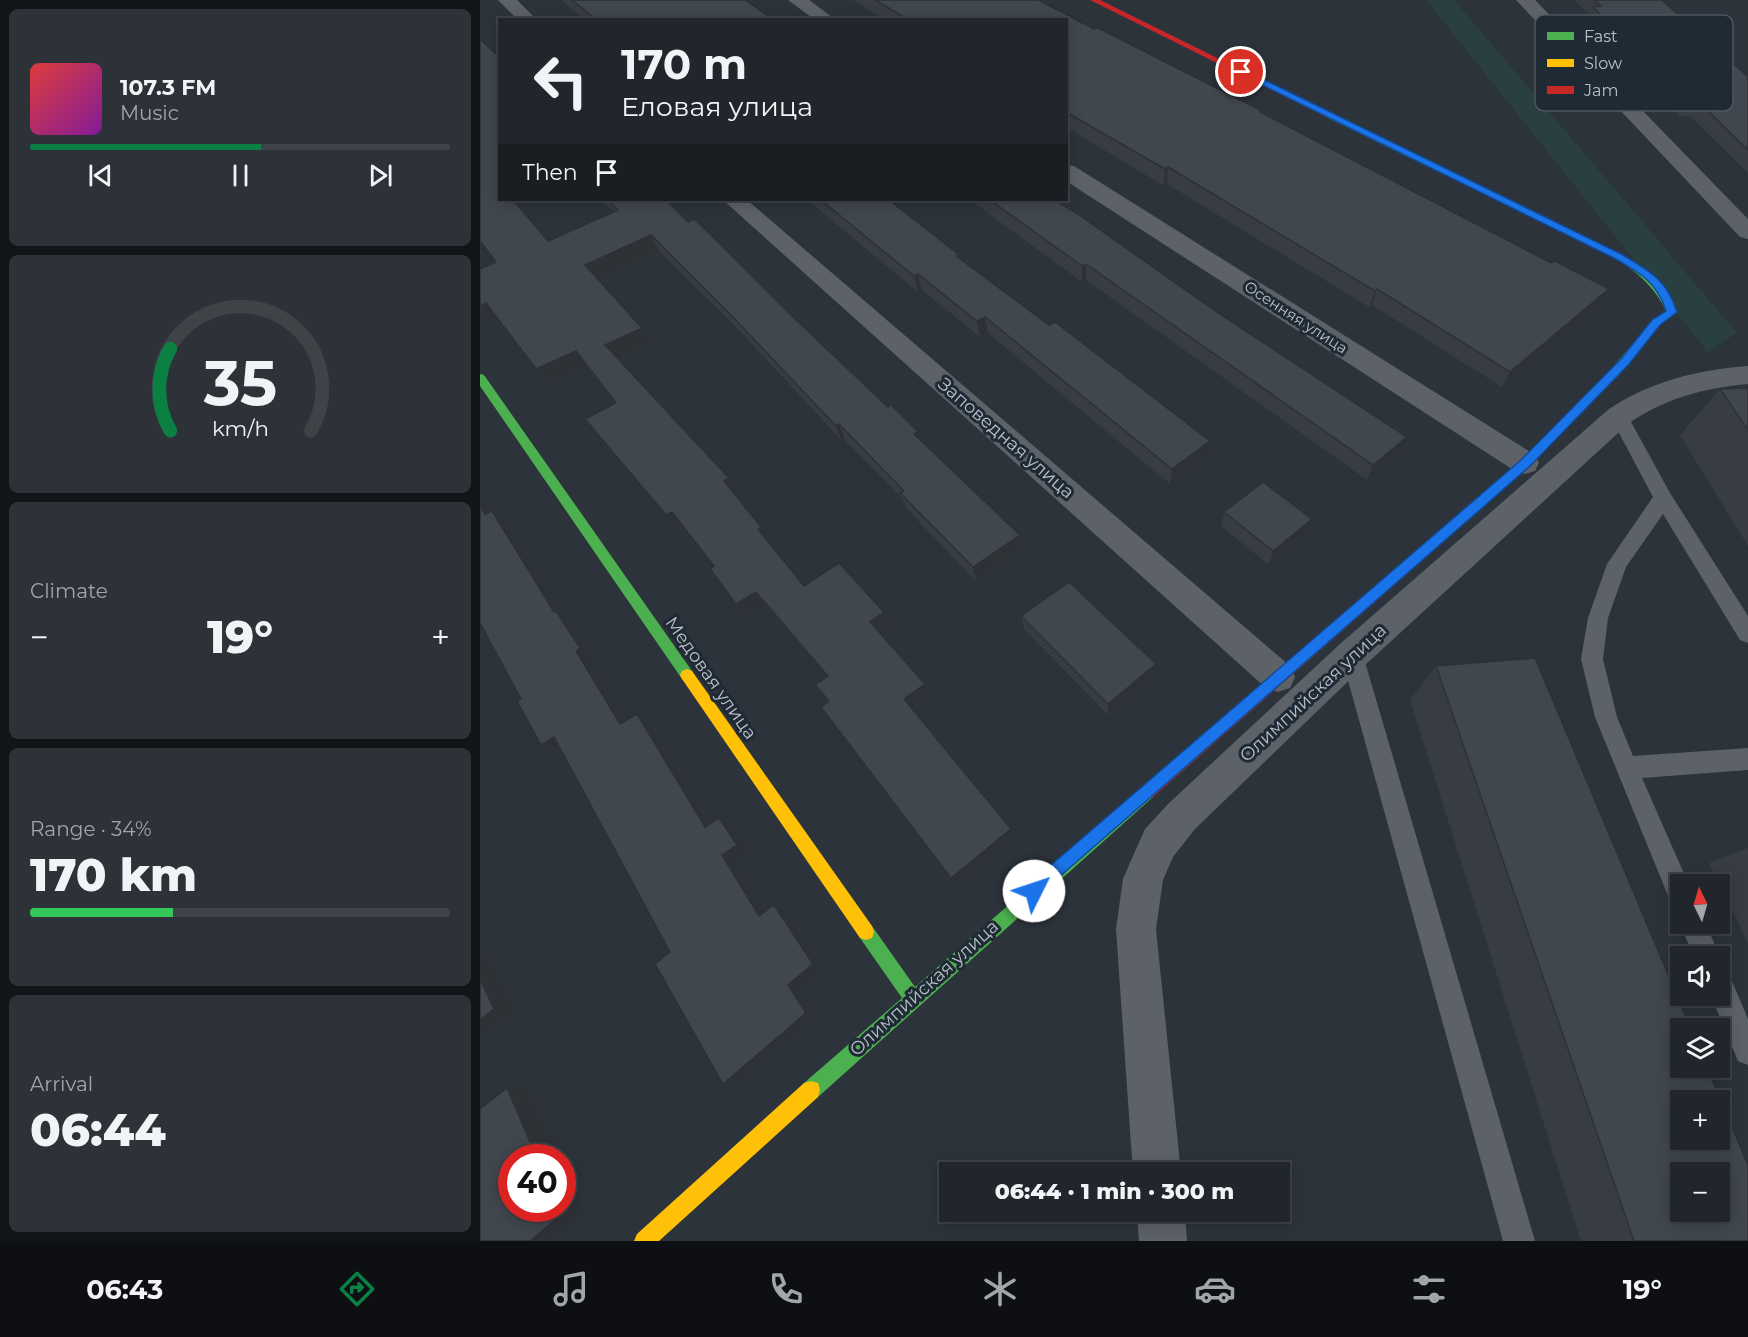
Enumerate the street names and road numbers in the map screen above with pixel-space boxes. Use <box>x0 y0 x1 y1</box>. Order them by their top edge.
street label: Осенняя улица <box>1241 276 1351 358</box>
street label: Заповедная улица <box>933 373 1079 503</box>
street label: Медовая улица <box>660 612 762 744</box>
street label: Олимпийская улица <box>1235 619 1391 767</box>
street label: Олимпийская улица <box>845 915 1003 1061</box>

